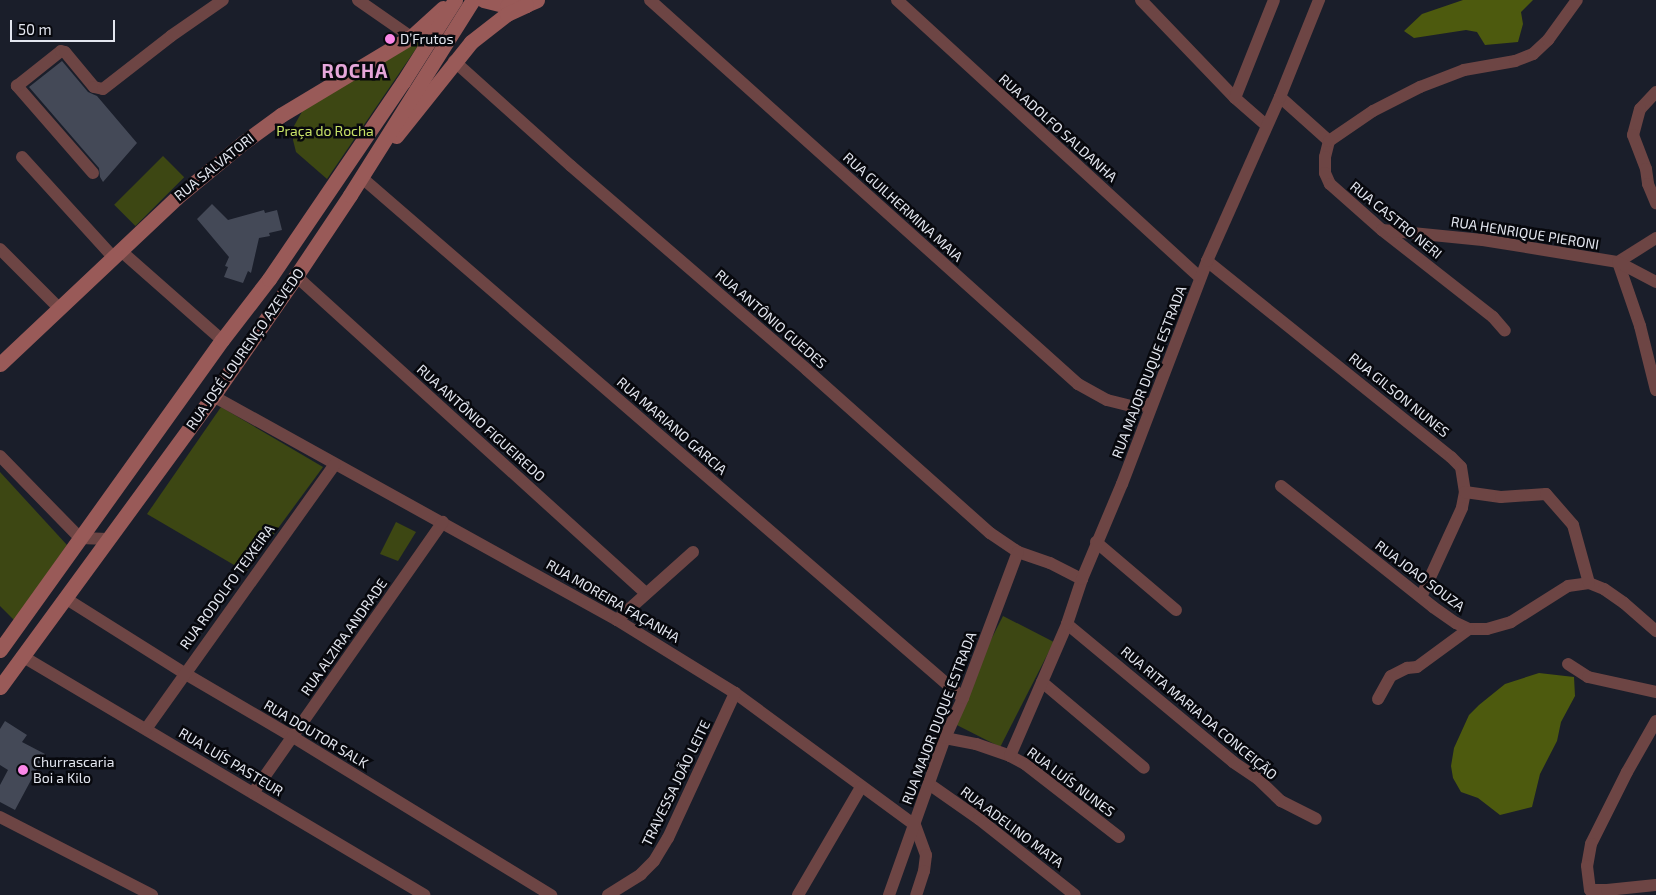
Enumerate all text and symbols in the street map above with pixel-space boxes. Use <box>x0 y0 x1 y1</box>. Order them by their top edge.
scale bar <box>12 10 118 42</box>
text: 50 m <box>18 20 52 38</box>
place label: D’Frutos <box>400 31 454 47</box>
marker: D’Frutos <box>384 33 396 45</box>
district label: ROCHA <box>321 60 389 82</box>
street label: RUA ADOLFO SALDANHA <box>995 70 1121 186</box>
park label: Praça do Rocha <box>276 123 374 139</box>
street label: RUA SALVATORI <box>171 130 257 204</box>
street label: RUA GUILHERMINA MAIA <box>840 149 966 265</box>
street label: RUA CASTRO NERI <box>1347 178 1445 262</box>
street label: RUA HENRIQUE PIERONI <box>1450 213 1600 253</box>
street label: RUA JOSÉ LOURENÇO AZEVEDO <box>182 265 308 433</box>
street label: RUA ANTÔNIO GUEDES <box>712 266 830 372</box>
street label: RUA MAJOR DUQUE ESTRADA <box>1108 283 1190 461</box>
street label: RUA GILSON NUNES <box>1345 349 1453 441</box>
street label: RUA ANTÔNIO FIGUEIREDO <box>413 361 549 485</box>
street label: RUA MARIANO GARCIA <box>613 374 731 478</box>
street label: RUA RODOLFO TEIXEIRA <box>176 521 278 653</box>
street label: RUA JOAO SOUZA <box>1372 537 1468 615</box>
street label: RUA MOREIRA FAÇANHA <box>543 556 683 646</box>
street label: RUA ALZIRA ANDRADE <box>297 575 391 699</box>
street label: RUA MAJOR DUQUE ESTRADA <box>898 629 980 807</box>
street label: RUA RITA MARIA DA CONCEIÇÃO <box>1117 642 1281 784</box>
street label: RUA DOUTOR SALK <box>261 696 371 772</box>
street label: TRAVESSA JOÃO LEITE <box>638 717 714 849</box>
street label: RUA LUÍS PASTEUR <box>176 724 286 800</box>
street label: RUA LUÍS NUNES <box>1024 744 1118 820</box>
place label: Churrascaria Boi a Kilo <box>33 754 114 786</box>
marker: Churrascaria Boi a Kilo <box>17 764 29 776</box>
street label: RUA ADELINO MATA <box>957 783 1067 871</box>

